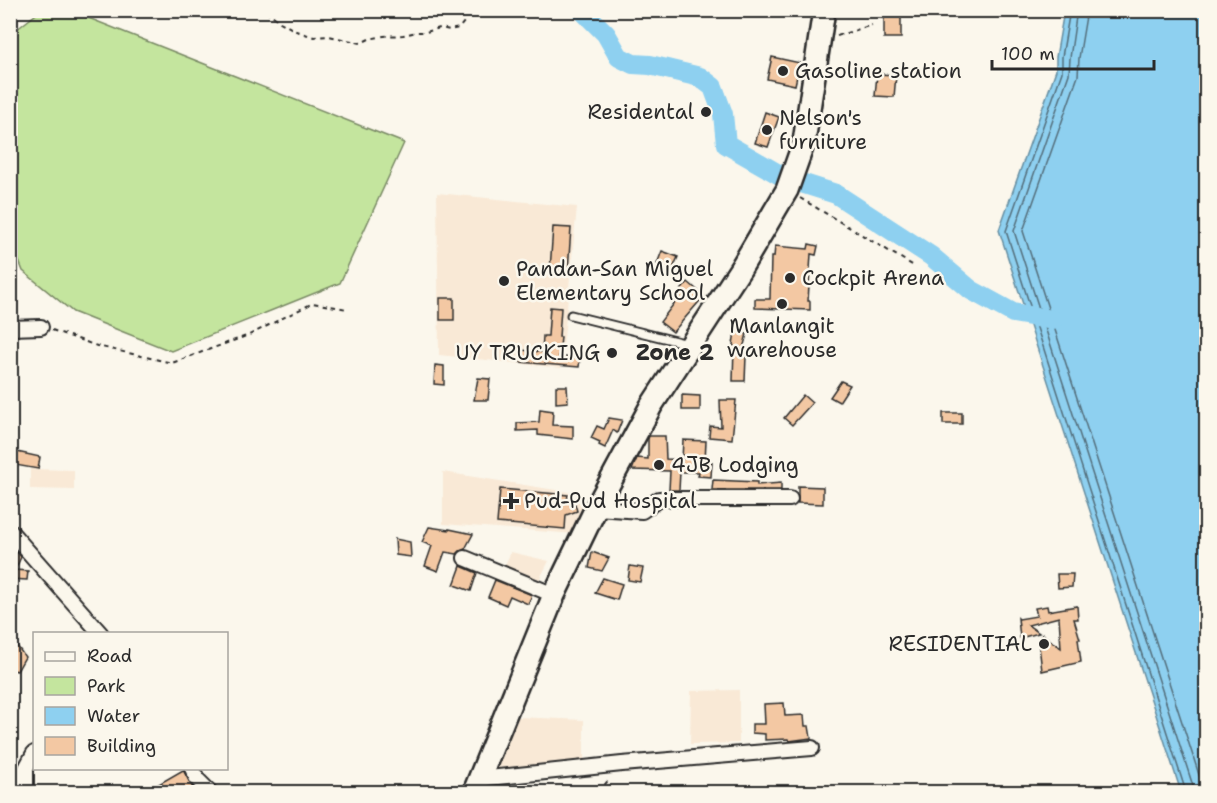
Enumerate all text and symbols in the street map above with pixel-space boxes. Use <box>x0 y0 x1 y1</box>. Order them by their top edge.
scale bar <box>992 33 1154 71</box>
text: 100 m <box>1001 42 1055 66</box>
place label: Gasoline station <box>795 57 962 85</box>
marker: Gasoline station <box>776 64 790 78</box>
place label: Residental <box>587 98 695 126</box>
place label: Nelson's furniture <box>779 104 867 156</box>
marker: Residental <box>699 105 713 119</box>
marker: Nelson's furniture <box>760 123 774 137</box>
place label: Pandan-San Miguel Elementary School <box>516 255 714 307</box>
place label: Cockpit Arena <box>802 264 944 292</box>
marker: Cockpit Arena <box>783 271 797 285</box>
marker: Pandan-San Miguel Elementary School <box>497 274 511 288</box>
marker: Manlangit warehouse <box>775 297 789 311</box>
place label: Manlangit warehouse <box>727 312 837 364</box>
district label: Zone 2 <box>636 338 714 367</box>
place label: UY TRUCKING <box>455 339 600 367</box>
marker: UY TRUCKING <box>605 346 619 360</box>
place label: 4JB Lodging <box>671 451 799 479</box>
marker: 4JB Lodging <box>652 458 666 472</box>
place label: Pud-Pud Hospital <box>524 487 697 515</box>
marker: Pud-Pud Hospital <box>502 492 520 510</box>
place label: RESIDENTIAL <box>889 630 1032 658</box>
legend <box>33 632 228 770</box>
marker: RESIDENTIAL <box>1037 637 1051 651</box>
text: Road <box>87 644 132 668</box>
text: Park <box>87 674 126 698</box>
text: Water <box>87 704 140 728</box>
text: Building <box>87 734 156 758</box>

